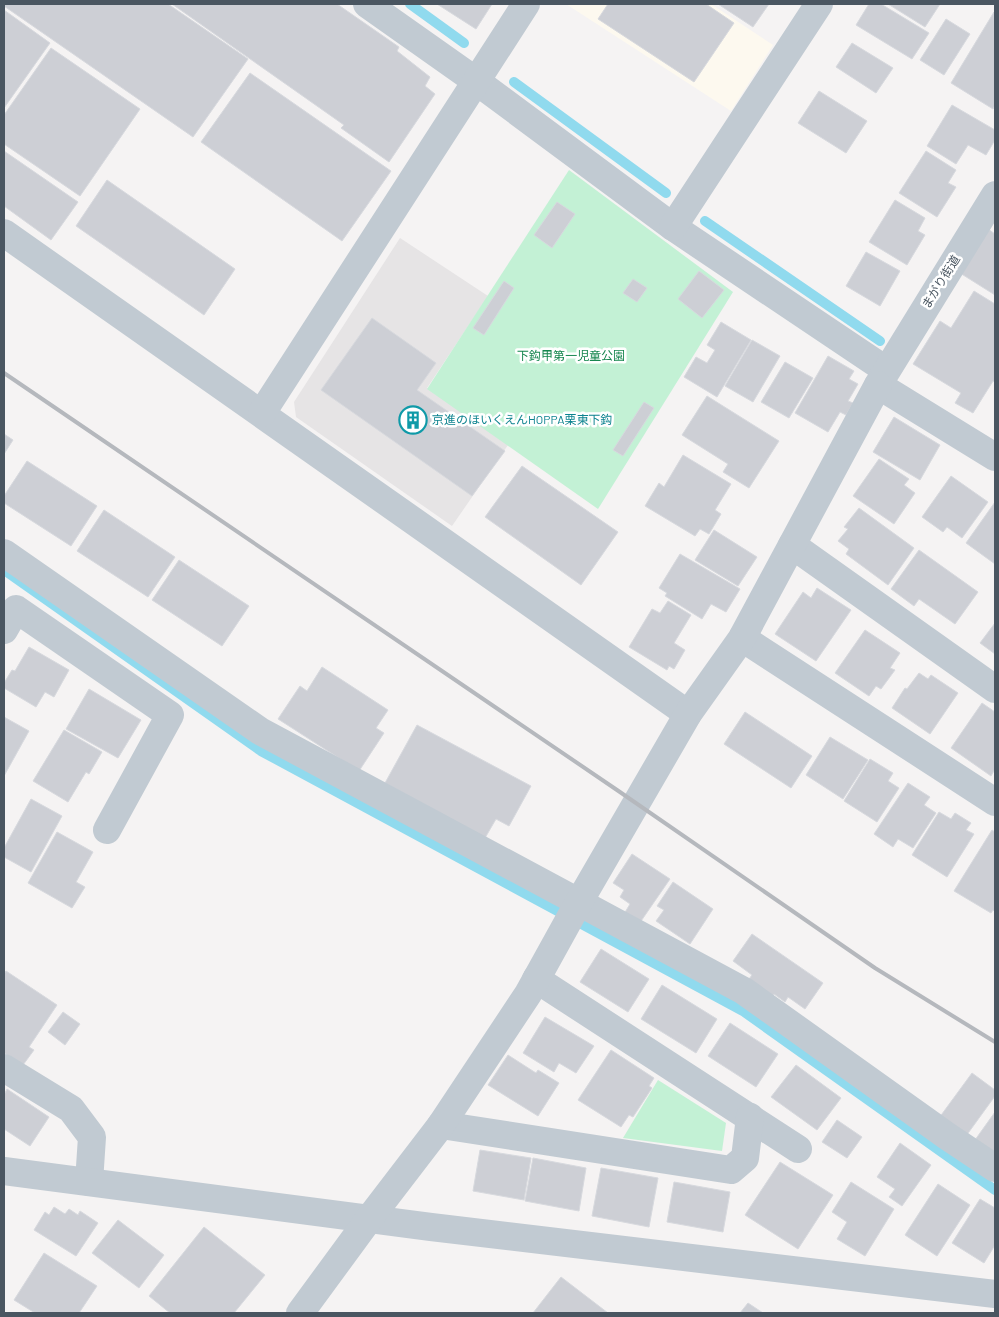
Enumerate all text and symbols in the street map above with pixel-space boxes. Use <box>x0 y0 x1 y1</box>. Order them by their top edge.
street label: まがり街道 <box>918 252 962 311</box>
park label: 下鈎甲第一児童公園 <box>517 348 625 362</box>
building icon: 京進のほいくえんHOPPA栗東下鈎 <box>398 405 428 435</box>
place label: 京進のほいくえんHOPPA栗東下鈎 <box>432 412 613 426</box>

